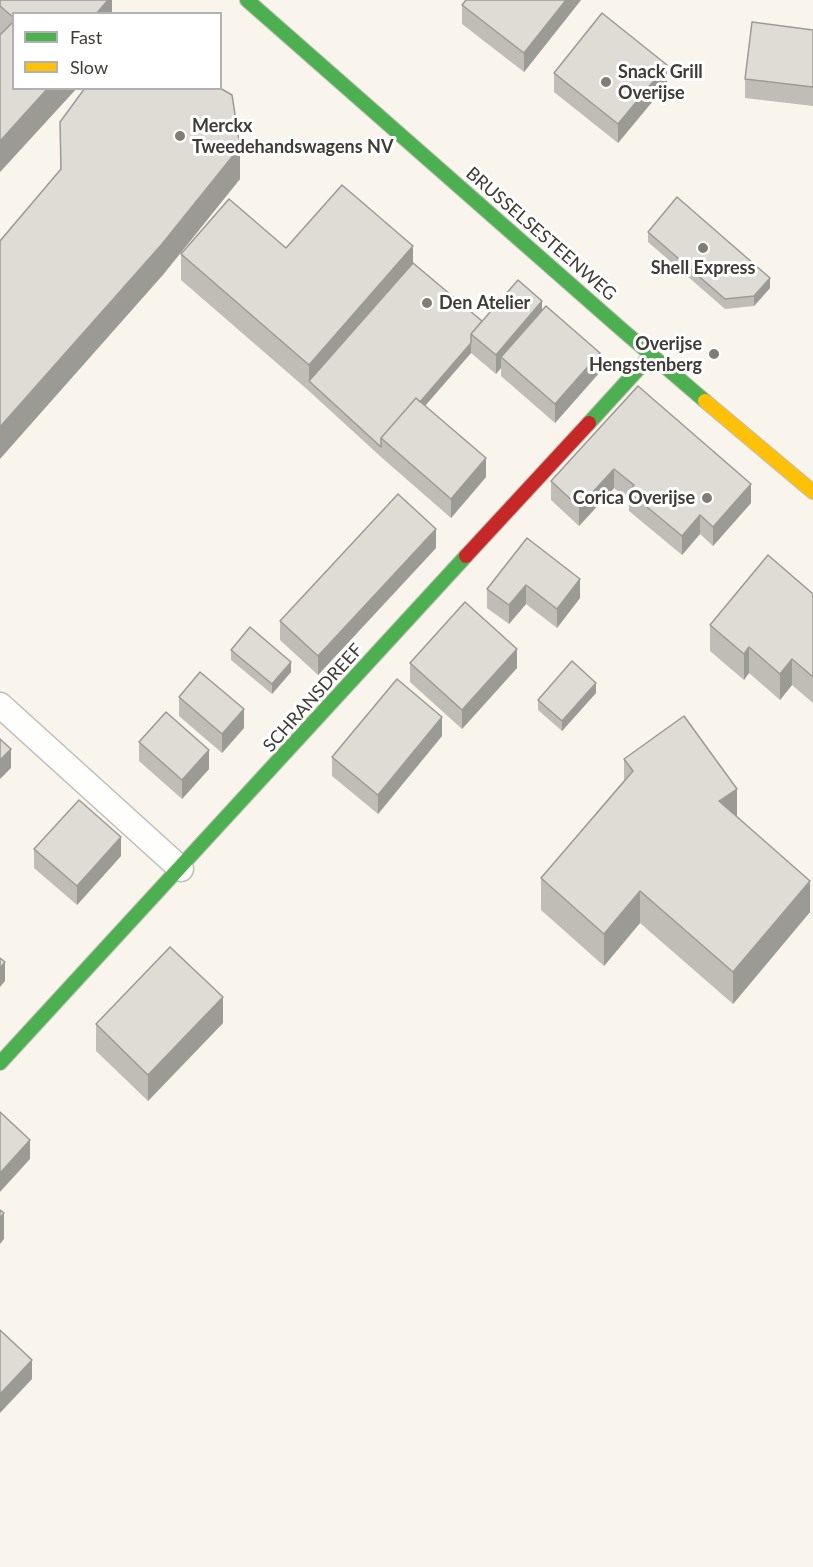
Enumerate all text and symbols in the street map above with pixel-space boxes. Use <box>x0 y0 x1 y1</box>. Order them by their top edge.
legend <box>12 12 222 90</box>
text: Fast <box>70 26 102 48</box>
text: Slow <box>70 56 108 78</box>
place label: Snack Grill Overijse <box>618 61 703 104</box>
marker: Snack Grill Overijse <box>599 75 613 89</box>
place label: Merckx Tweedehandswagens NV <box>192 115 393 158</box>
marker: Merckx Tweedehandswagens NV <box>173 129 187 143</box>
street label: BRUSSELSESTEENWEG <box>461 163 621 305</box>
marker: Shell Express <box>696 241 710 255</box>
place label: Shell Express <box>651 257 755 279</box>
place label: Den Atelier <box>439 292 530 314</box>
marker: Den Atelier <box>420 296 434 310</box>
place label: Overijse Hengstenberg <box>589 333 702 376</box>
marker: Overijse Hengstenberg <box>707 347 721 361</box>
place label: Corica Overijse <box>573 487 695 509</box>
marker: Corica Overijse <box>700 491 714 505</box>
street label: SCHRANSDREEF <box>259 639 367 757</box>

